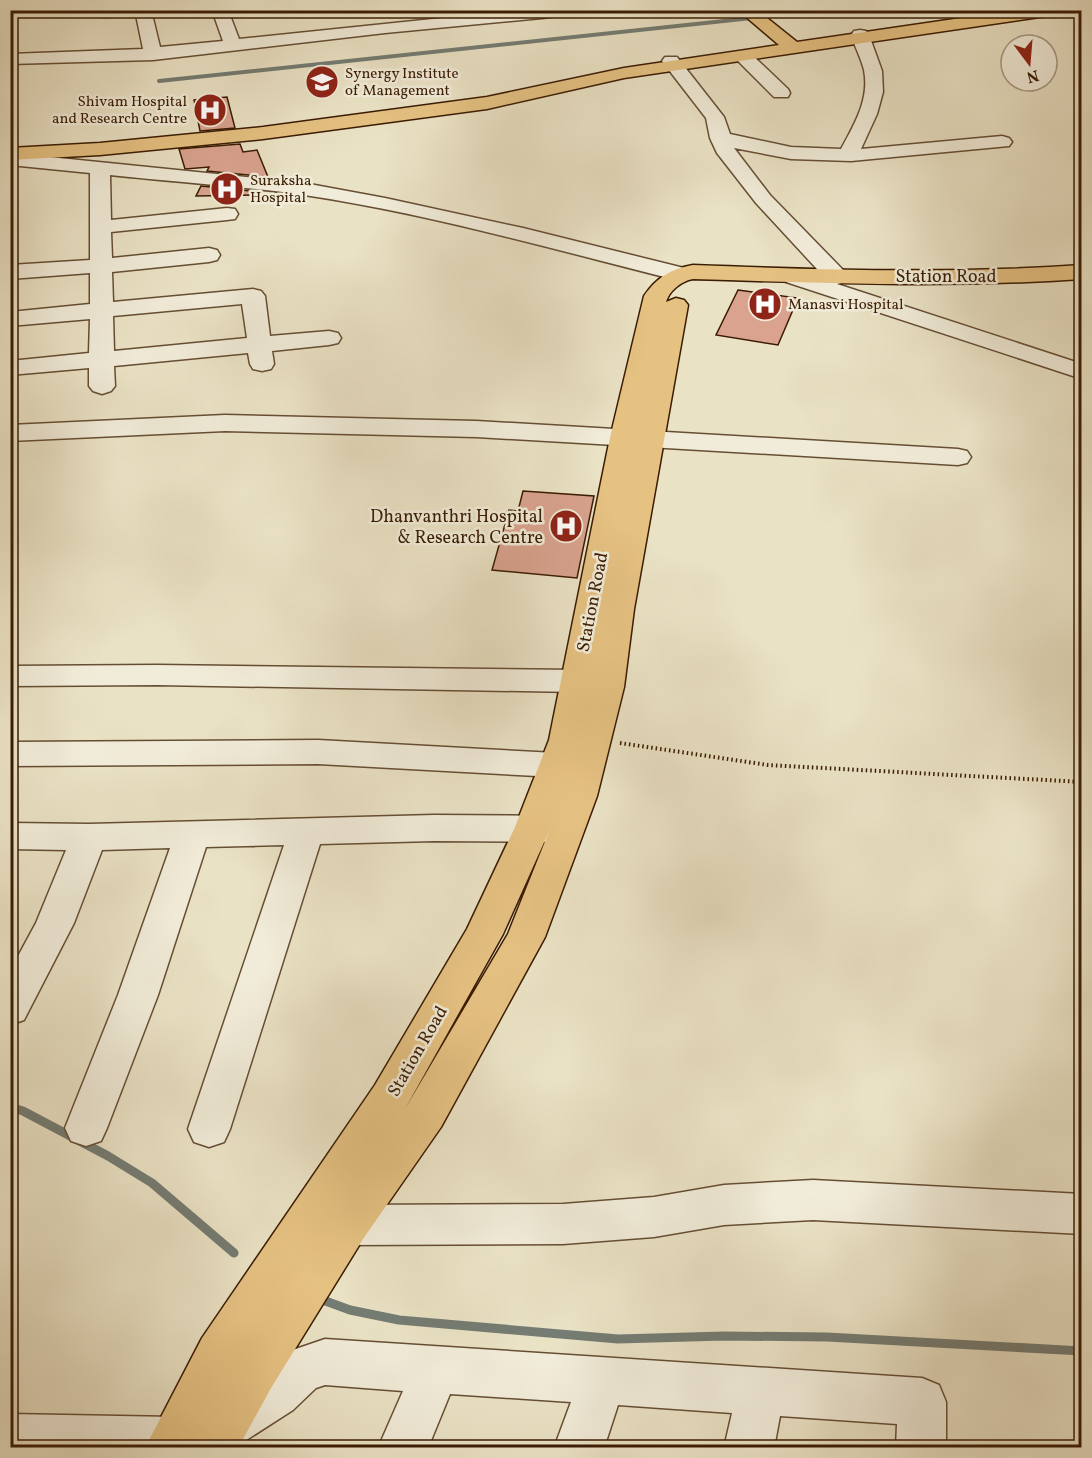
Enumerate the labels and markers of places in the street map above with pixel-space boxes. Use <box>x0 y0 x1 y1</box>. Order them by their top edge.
school or university icon: Synergy Institute of Management <box>304 64 340 100</box>
place label: Synergy Institute of Management <box>345 64 459 102</box>
place label: Shivam Hospital and Research Centre <box>52 92 187 130</box>
hospital icon: Shivam Hospital and Research Centre <box>192 92 228 128</box>
hospital icon: Suraksha Hospital <box>209 171 245 207</box>
place label: Suraksha Hospital <box>250 171 312 209</box>
hospital icon: Manasvi Hospital <box>747 286 783 322</box>
place label: Manasvi Hospital <box>788 295 903 316</box>
place label: Dhanvanthri Hospital & Research Centre <box>370 505 543 551</box>
hospital icon: Dhanvanthri Hospital & Research Centre <box>548 508 584 544</box>

